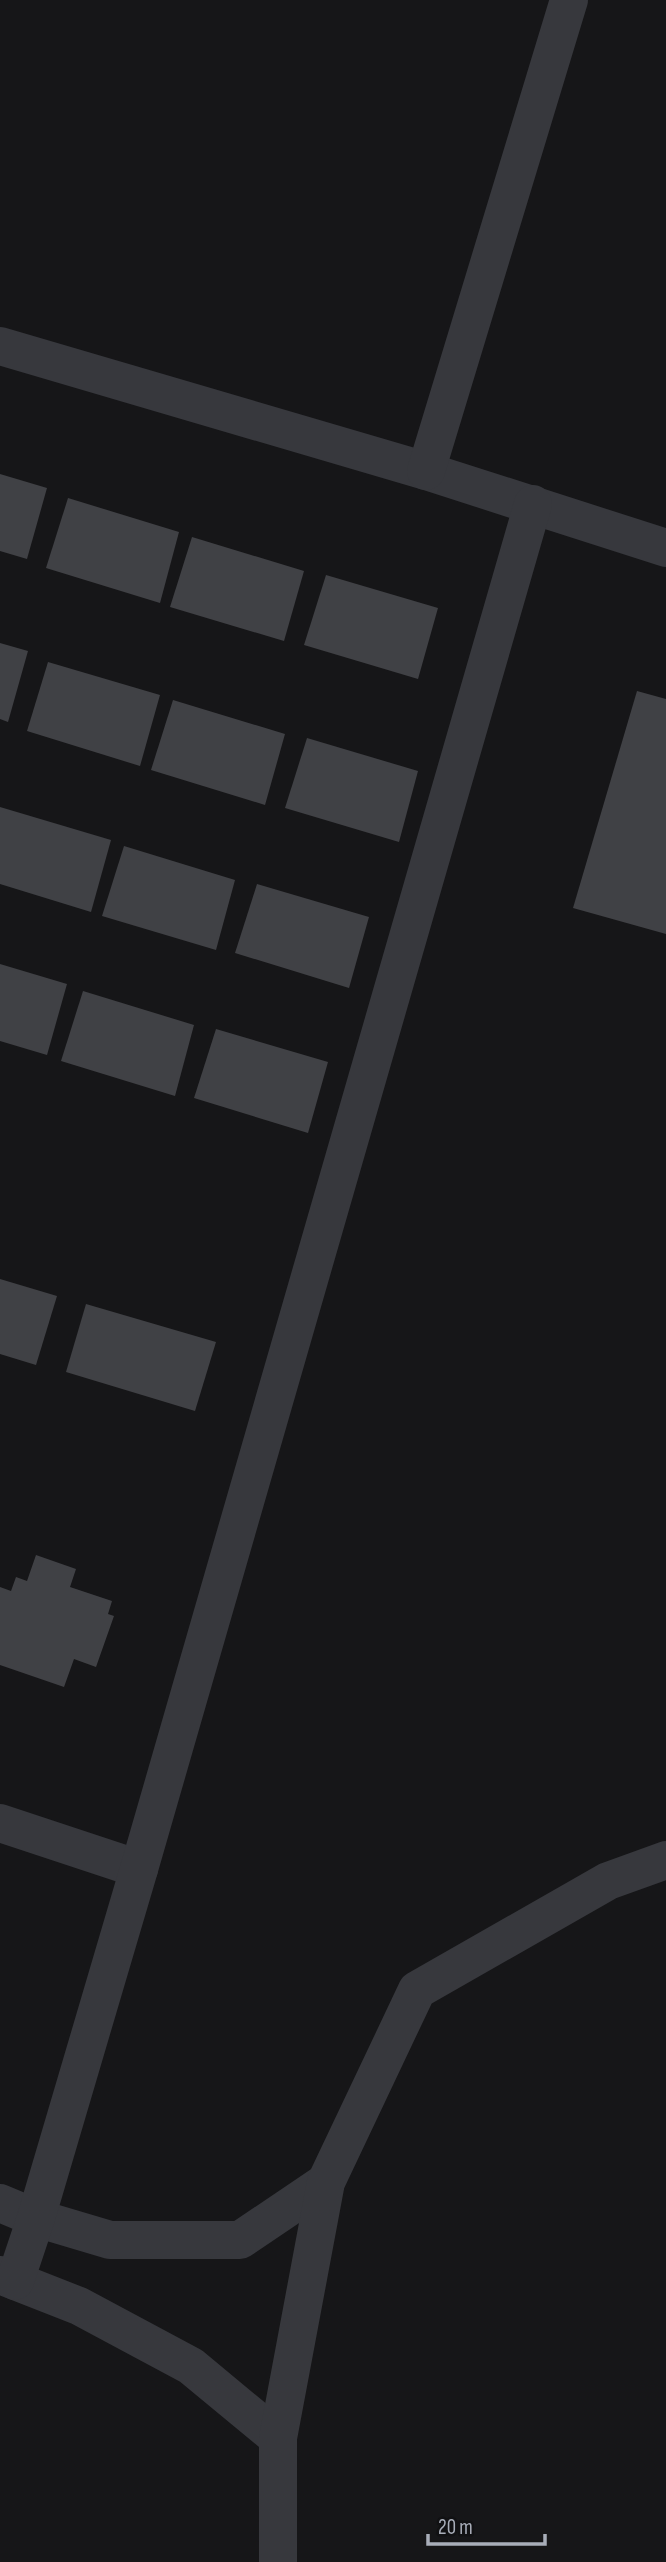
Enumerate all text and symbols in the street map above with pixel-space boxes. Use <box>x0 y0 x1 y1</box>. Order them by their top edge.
scale bar <box>428 2502 545 2546</box>
text: 20 m <box>438 2515 473 2540</box>

